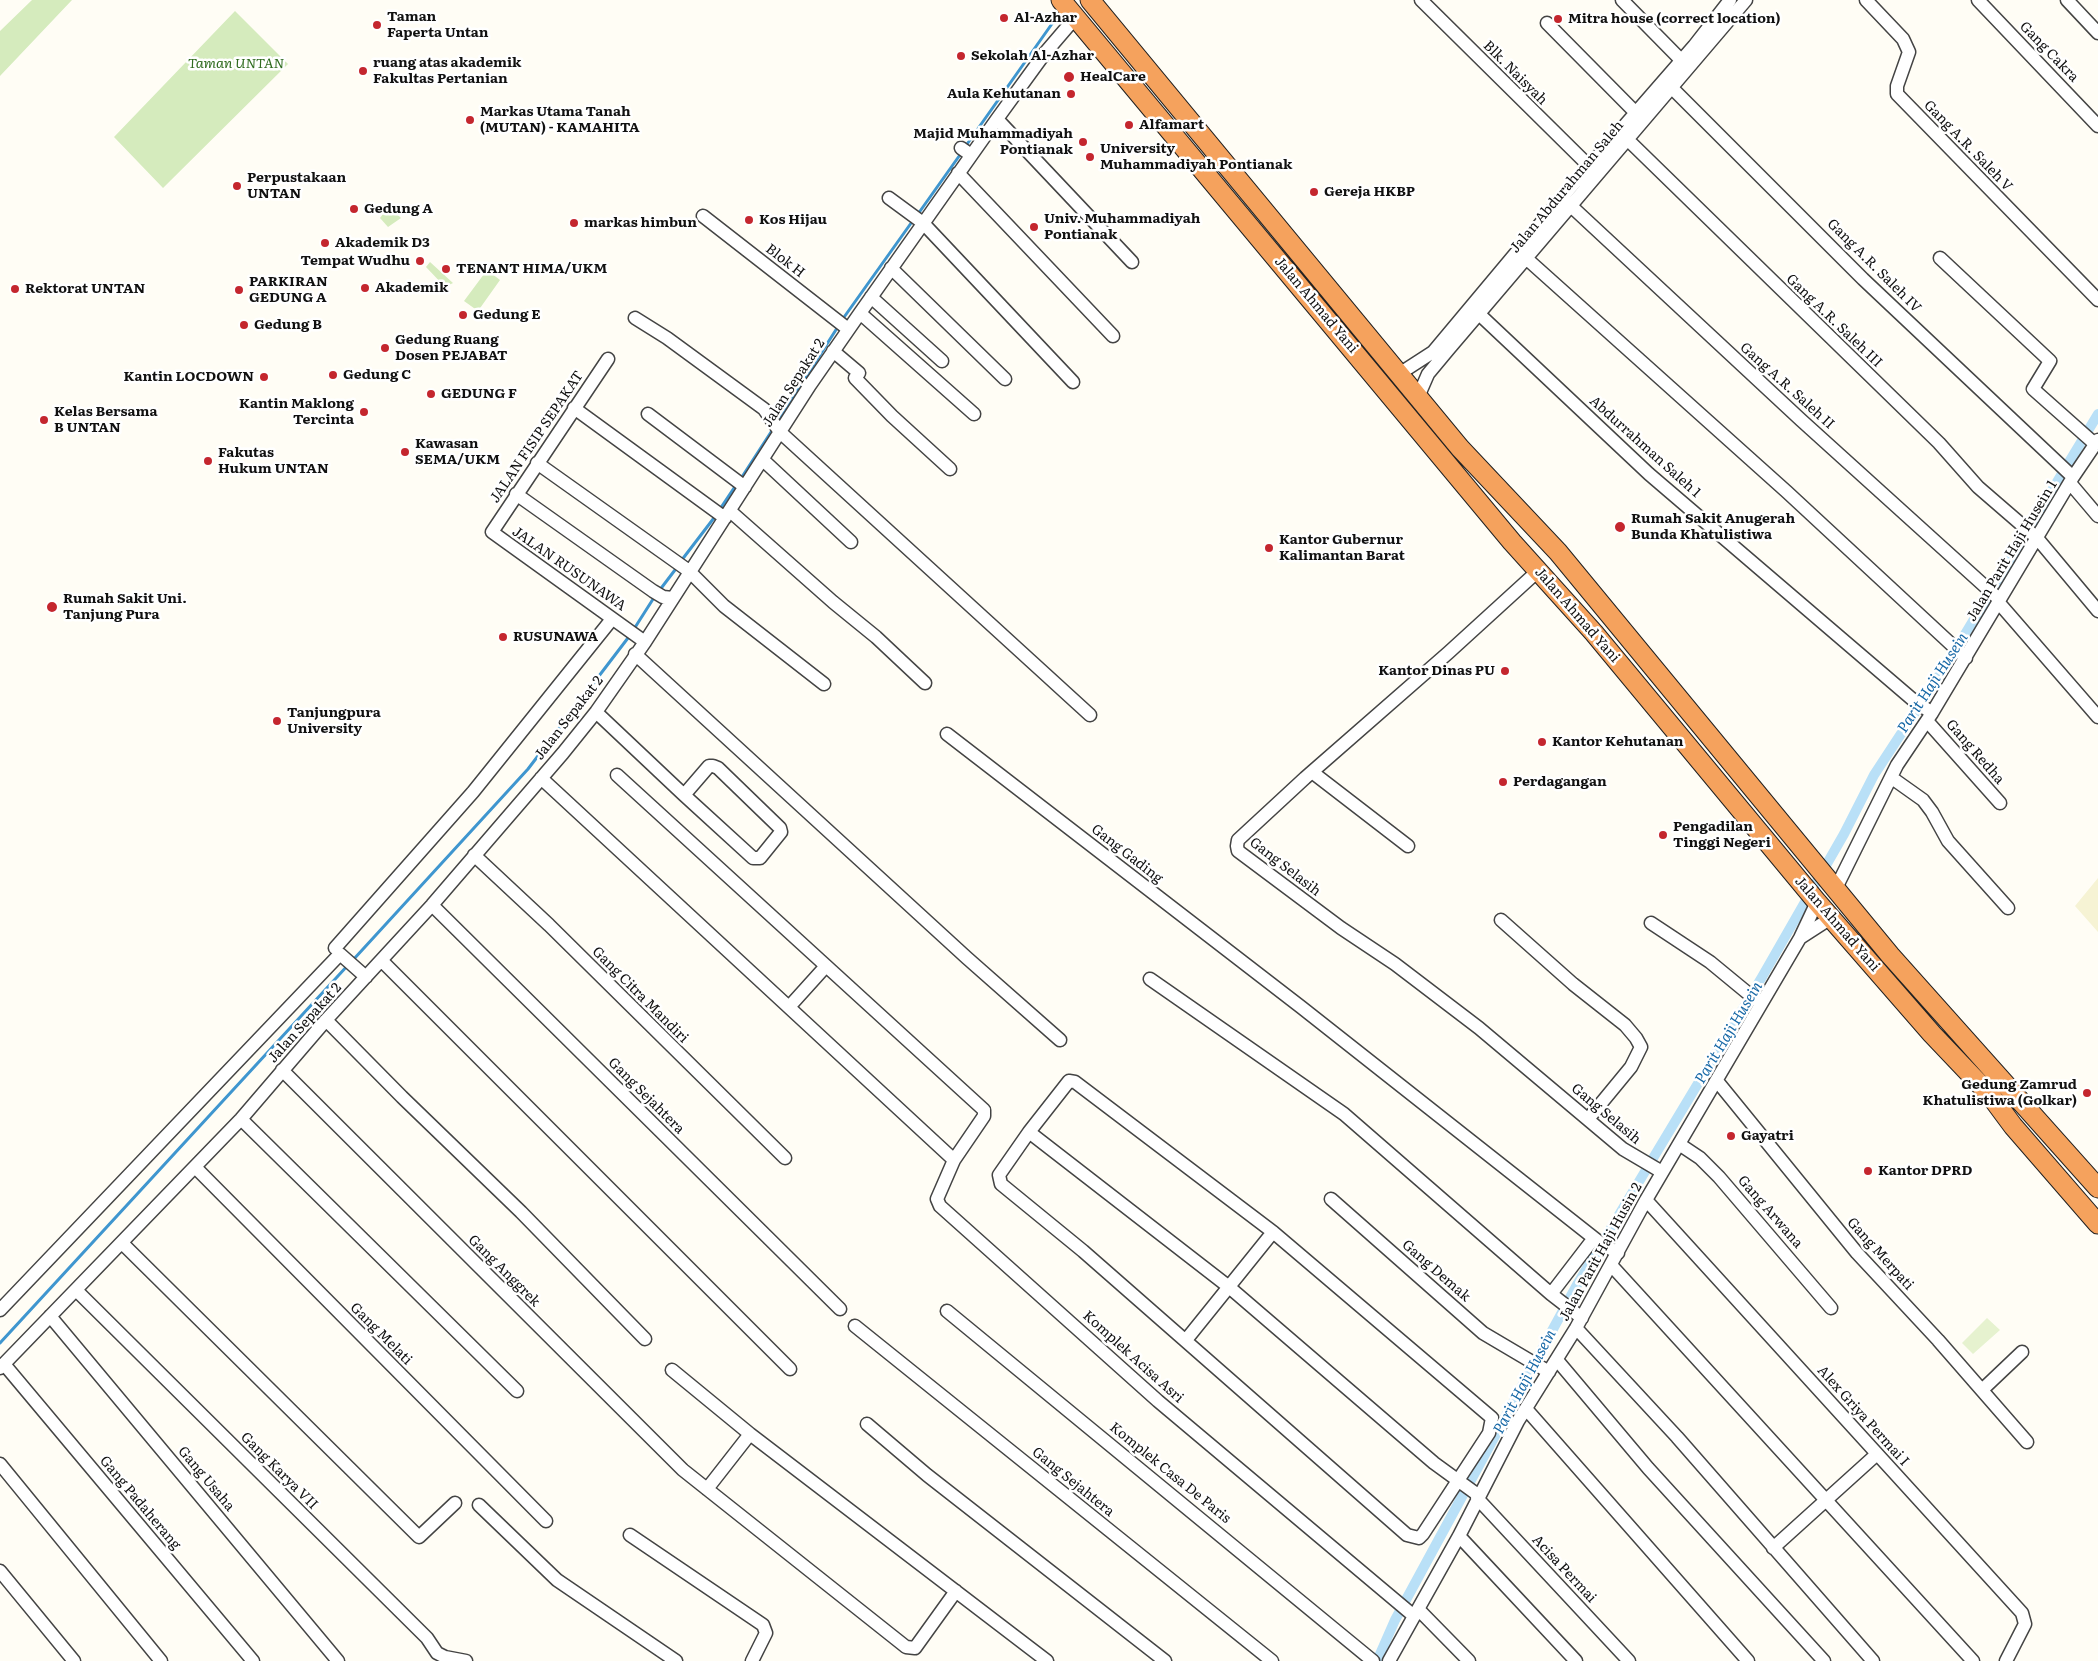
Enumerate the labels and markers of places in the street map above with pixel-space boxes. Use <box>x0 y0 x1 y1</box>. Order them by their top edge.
place label: Taman Faperta Untan <box>387 9 489 41</box>
place label: Al-Azhar <box>1014 10 1077 26</box>
place label: Mitra house (correct location) <box>1568 11 1780 27</box>
marker: Al-Azhar <box>998 12 1010 24</box>
marker: Mitra house (correct location) <box>1552 13 1564 25</box>
marker: Taman Faperta Untan <box>371 19 383 31</box>
place label: Sekolah Al-Azhar <box>971 48 1094 64</box>
marker: Sekolah Al-Azhar <box>955 50 967 62</box>
place label: ruang atas akademik Fakultas Pertanian <box>373 55 521 88</box>
marker: ruang atas akademik Fakultas Pertanian <box>357 65 369 77</box>
place label: HealCare <box>1080 69 1146 85</box>
marker: HealCare <box>1062 70 1076 84</box>
place label: Aula Kehutanan <box>947 86 1061 102</box>
marker: Aula Kehutanan <box>1065 88 1077 100</box>
place label: Markas Utama Tanah (MUTAN) - KAMAHITA <box>480 104 640 136</box>
marker: Markas Utama Tanah (MUTAN) - KAMAHITA <box>464 114 476 126</box>
place label: Alfamart <box>1139 117 1204 133</box>
marker: Alfamart <box>1123 119 1135 131</box>
place label: Majid Muhammadiyah Pontianak <box>913 126 1073 158</box>
marker: Majid Muhammadiyah Pontianak <box>1077 136 1089 148</box>
place label: University Muhammadiyah Pontianak <box>1100 141 1292 174</box>
marker: University Muhammadiyah Pontianak <box>1084 151 1096 163</box>
place label: Perpustakaan UNTAN <box>247 170 346 202</box>
marker: Perpustakaan UNTAN <box>231 180 243 192</box>
place label: Gereja HKBP <box>1324 184 1415 200</box>
marker: Gereja HKBP <box>1308 186 1320 198</box>
place label: Gedung A <box>364 201 433 217</box>
marker: Gedung A <box>348 203 360 215</box>
place label: Univ. Muhammadiyah Pontianak <box>1044 211 1200 243</box>
place label: Kos Hijau <box>759 212 827 228</box>
marker: Kos Hijau <box>743 214 755 226</box>
place label: markas himbun <box>584 215 697 231</box>
marker: markas himbun <box>568 217 580 229</box>
marker: Univ. Muhammadiyah Pontianak <box>1028 221 1040 233</box>
place label: Akademik D3 <box>335 235 430 251</box>
marker: Akademik D3 <box>319 237 331 249</box>
place label: Tempat Wudhu <box>300 253 410 269</box>
marker: Tempat Wudhu <box>414 255 426 267</box>
place label: TENANT HIMA/UKM <box>456 261 607 277</box>
marker: TENANT HIMA/UKM <box>440 263 452 275</box>
place label: PARKIRAN GEDUNG A <box>249 274 328 306</box>
place label: Akademik <box>375 280 448 296</box>
place label: Rektorat UNTAN <box>25 281 145 297</box>
marker: Akademik <box>359 282 371 294</box>
marker: Rektorat UNTAN <box>9 283 21 295</box>
marker: PARKIRAN GEDUNG A <box>233 284 245 296</box>
place label: Gedung E <box>473 307 540 323</box>
marker: Gedung E <box>457 309 469 321</box>
place label: Gedung B <box>254 317 322 333</box>
marker: Gedung B <box>238 319 250 331</box>
place label: Gedung Ruang Dosen PEJABAT <box>395 332 507 364</box>
marker: Gedung Ruang Dosen PEJABAT <box>379 342 391 354</box>
place label: Gedung C <box>343 367 411 383</box>
place label: Kantin LOCDOWN <box>124 369 254 385</box>
marker: Gedung C <box>327 369 339 381</box>
marker: Kantin LOCDOWN <box>258 371 270 383</box>
place label: GEDUNG F <box>441 386 517 402</box>
marker: GEDUNG F <box>425 388 437 400</box>
place label: Kantin Maklong Tercinta <box>239 396 354 428</box>
place label: Kelas Bersama B UNTAN <box>54 404 157 437</box>
marker: Kantin Maklong Tercinta <box>358 406 370 418</box>
marker: Kelas Bersama B UNTAN <box>38 414 50 426</box>
place label: Kawasan SEMA/UKM <box>415 436 500 468</box>
place label: Fakutas Hukum UNTAN <box>218 445 329 478</box>
marker: Kawasan SEMA/UKM <box>399 446 411 458</box>
marker: Fakutas Hukum UNTAN <box>202 455 214 467</box>
place label: Rumah Sakit Anugerah Bunda Khatulistiwa <box>1631 511 1795 544</box>
marker: Rumah Sakit Anugerah Bunda Khatulistiwa <box>1613 520 1627 534</box>
place label: Kantor Gubernur Kalimantan Barat <box>1279 532 1405 564</box>
marker: Kantor Gubernur Kalimantan Barat <box>1263 542 1275 554</box>
place label: Rumah Sakit Uni. Tanjung Pura <box>63 591 187 624</box>
marker: Rumah Sakit Uni. Tanjung Pura <box>45 600 59 614</box>
place label: RUSUNAWA <box>513 629 598 645</box>
marker: RUSUNAWA <box>497 631 509 643</box>
place label: Kantor Dinas PU <box>1378 663 1495 679</box>
marker: Kantor Dinas PU <box>1499 665 1511 677</box>
place label: Tanjungpura University <box>287 705 381 738</box>
marker: Tanjungpura University <box>271 715 283 727</box>
place label: Kantor Kehutanan <box>1552 734 1684 750</box>
marker: Kantor Kehutanan <box>1536 736 1548 748</box>
place label: Perdagangan <box>1513 774 1607 790</box>
marker: Perdagangan <box>1497 776 1509 788</box>
place label: Pengadilan Tinggi Negeri <box>1673 819 1771 852</box>
marker: Pengadilan Tinggi Negeri <box>1657 829 1669 841</box>
place label: Gedung Zamrud Khatulistiwa (Golkar) <box>1923 1077 2077 1110</box>
marker: Gedung Zamrud Khatulistiwa (Golkar) <box>2081 1087 2093 1099</box>
place label: Gayatri <box>1741 1128 1794 1144</box>
marker: Gayatri <box>1725 1130 1737 1142</box>
place label: Kantor DPRD <box>1878 1163 1972 1179</box>
marker: Kantor DPRD <box>1862 1165 1874 1177</box>

